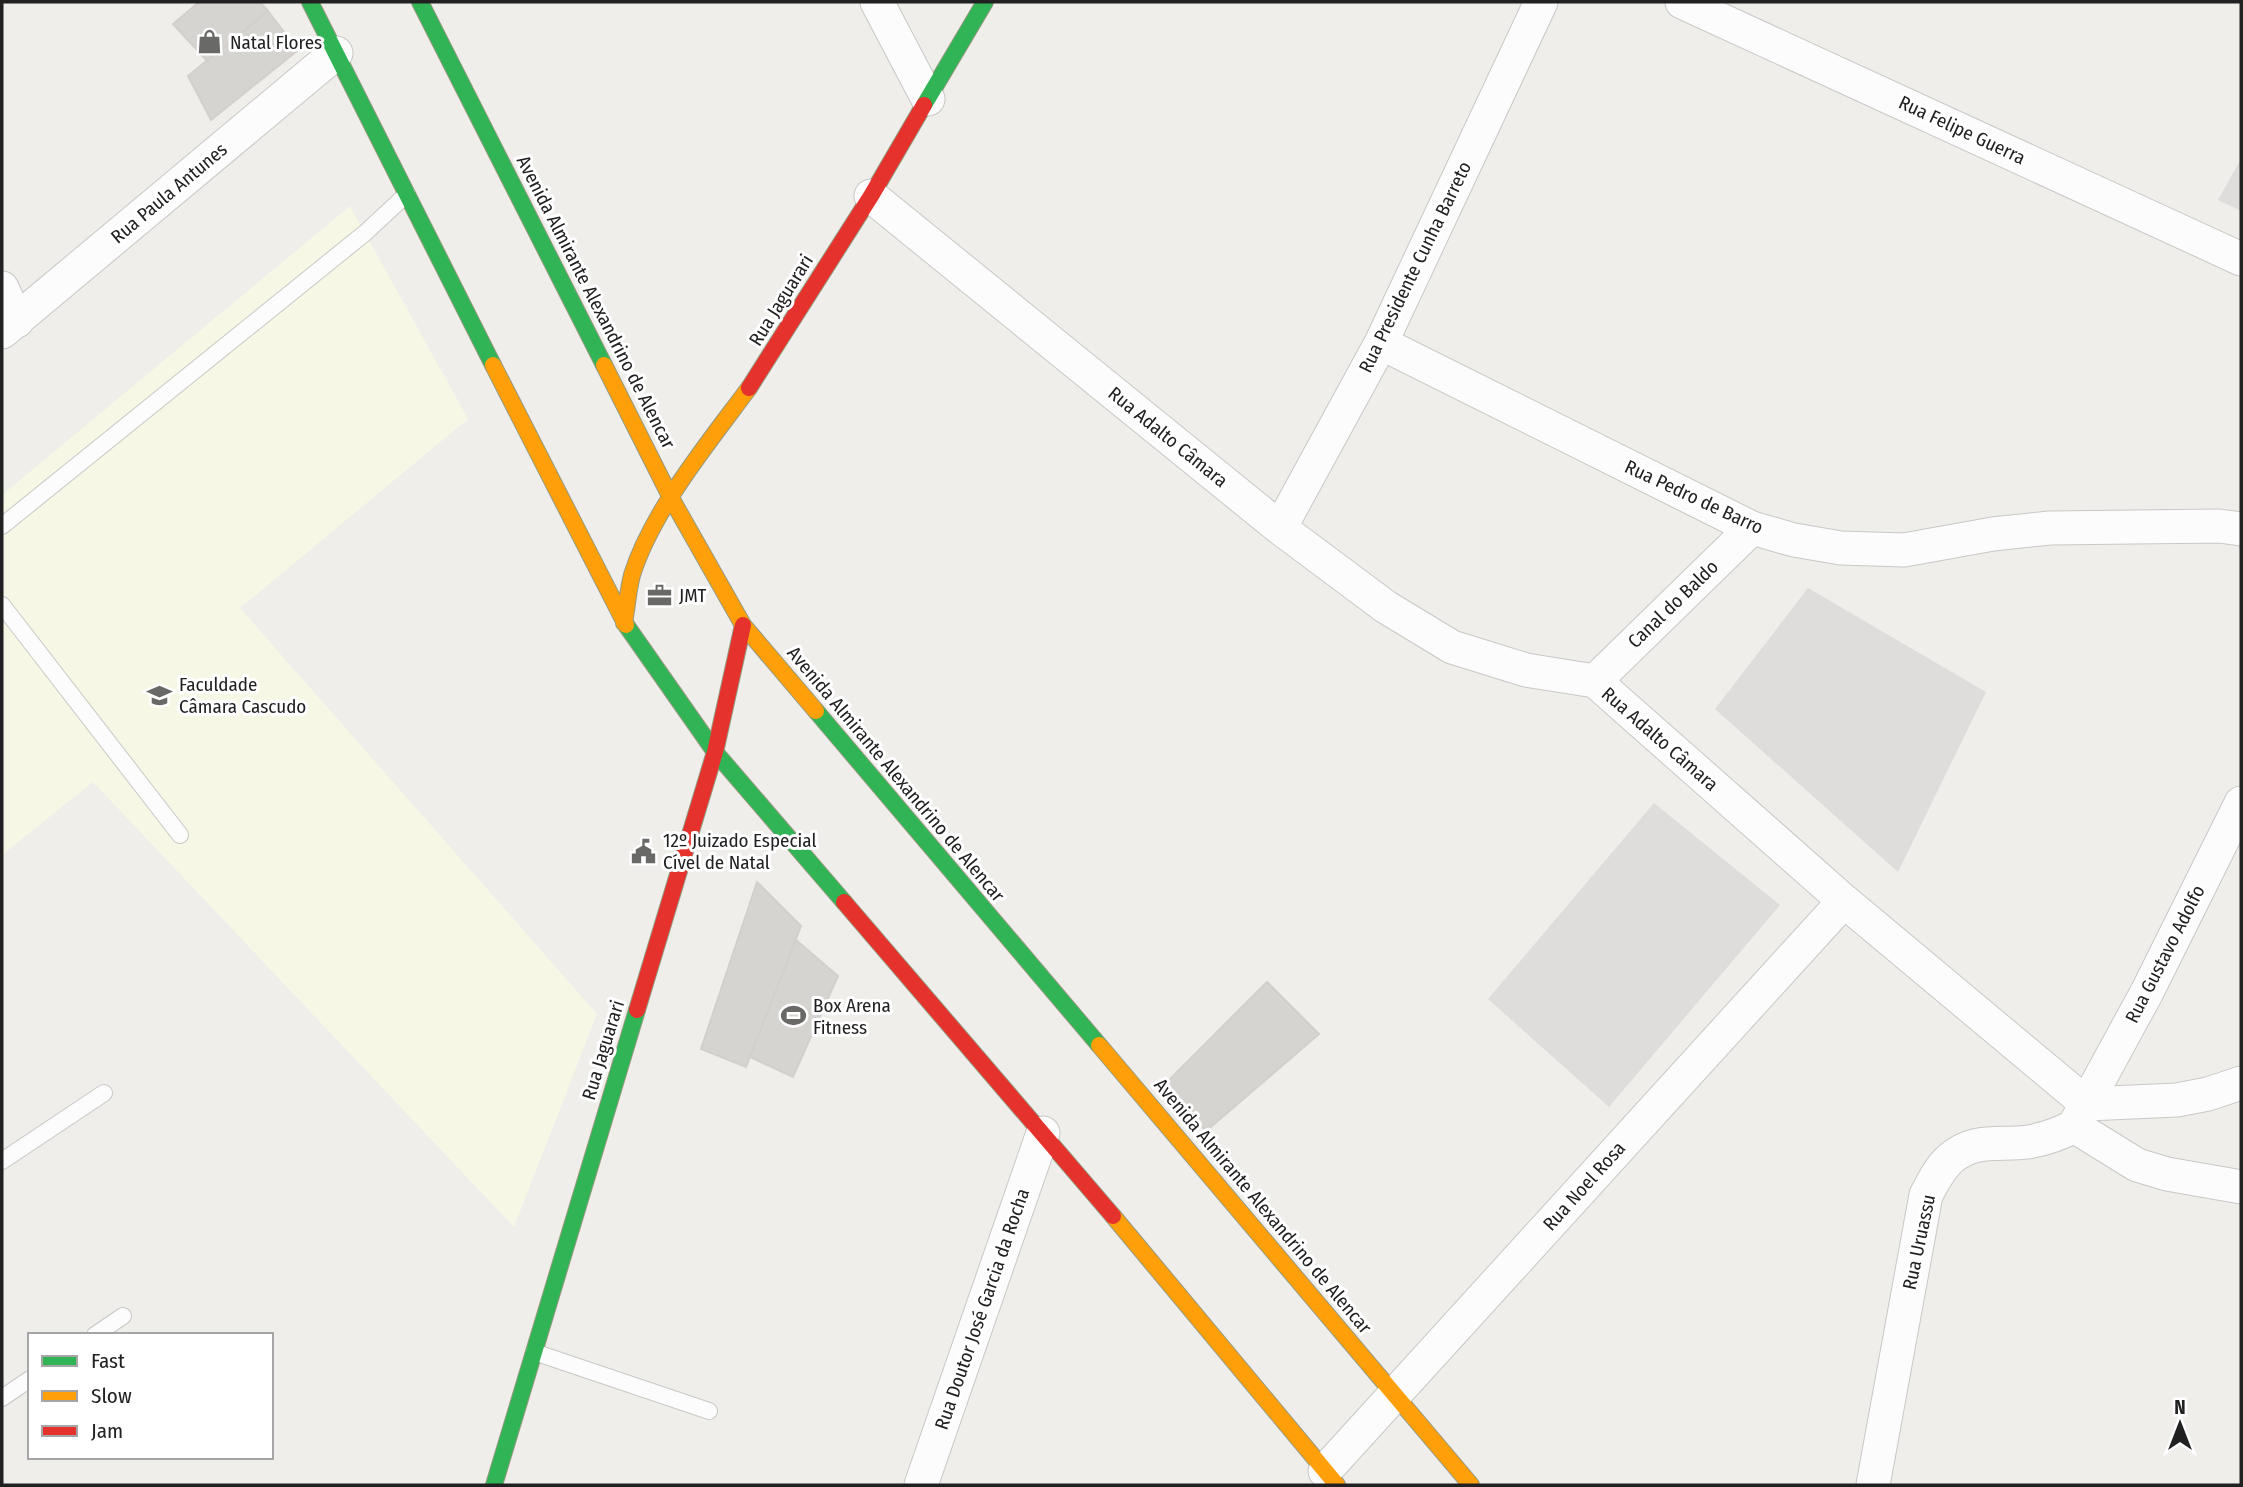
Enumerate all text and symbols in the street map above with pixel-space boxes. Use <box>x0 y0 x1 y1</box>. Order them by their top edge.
shop icon: Natal Flores <box>196 28 224 56</box>
place label: Natal Flores <box>230 31 322 54</box>
street label: Rua Felipe Guerra <box>1895 91 2029 169</box>
street label: Rua Paula Antunes <box>106 138 232 248</box>
street label: Avenida Almirante Alexandrino de Alencar <box>512 152 680 453</box>
street label: Rua Presidente Cunha Barreto <box>1354 158 1476 376</box>
street label: Rua Jaguarari <box>744 250 818 350</box>
street label: Rua Adalto Câmara <box>1104 382 1232 492</box>
street label: Rua Pedro de Barro <box>1621 455 1767 539</box>
street label: Canal do Baldo <box>1623 555 1723 653</box>
office icon: JMT <box>645 581 673 609</box>
place label: JMT <box>679 584 706 607</box>
street label: Avenida Almirante Alexandrino de Alencar <box>782 642 1010 906</box>
place label: Faculdade Câmara Cascudo <box>179 673 306 718</box>
school or university icon: Faculdade Câmara Cascudo <box>145 681 173 709</box>
street label: Rua Adalto Câmara <box>1597 682 1723 796</box>
place label: 12º Juizado Especial Cível de Natal <box>663 829 817 874</box>
public building icon: 12º Juizado Especial Cível de Natal <box>629 837 657 865</box>
street label: Rua Gustavo Adolfo <box>2120 881 2210 1027</box>
place label: Box Arena Fitness <box>813 994 891 1039</box>
street label: Rua Jaguarari <box>577 997 629 1103</box>
sports icon: Box Arena Fitness <box>779 1002 807 1030</box>
street label: Avenida Almirante Alexandrino de Alencar <box>1149 1074 1377 1338</box>
street label: Rua Noel Rosa <box>1538 1137 1630 1235</box>
street label: Rua Doutor José Garcia da Rocha <box>930 1185 1034 1433</box>
street label: Rua Uruassu <box>1898 1192 1940 1292</box>
legend <box>28 1333 273 1459</box>
text: Fast <box>91 1348 125 1374</box>
text: Slow <box>91 1383 132 1409</box>
north arrow <box>2145 1389 2215 1459</box>
text: N <box>2174 1396 2186 1419</box>
text: Jam <box>91 1418 123 1444</box>

